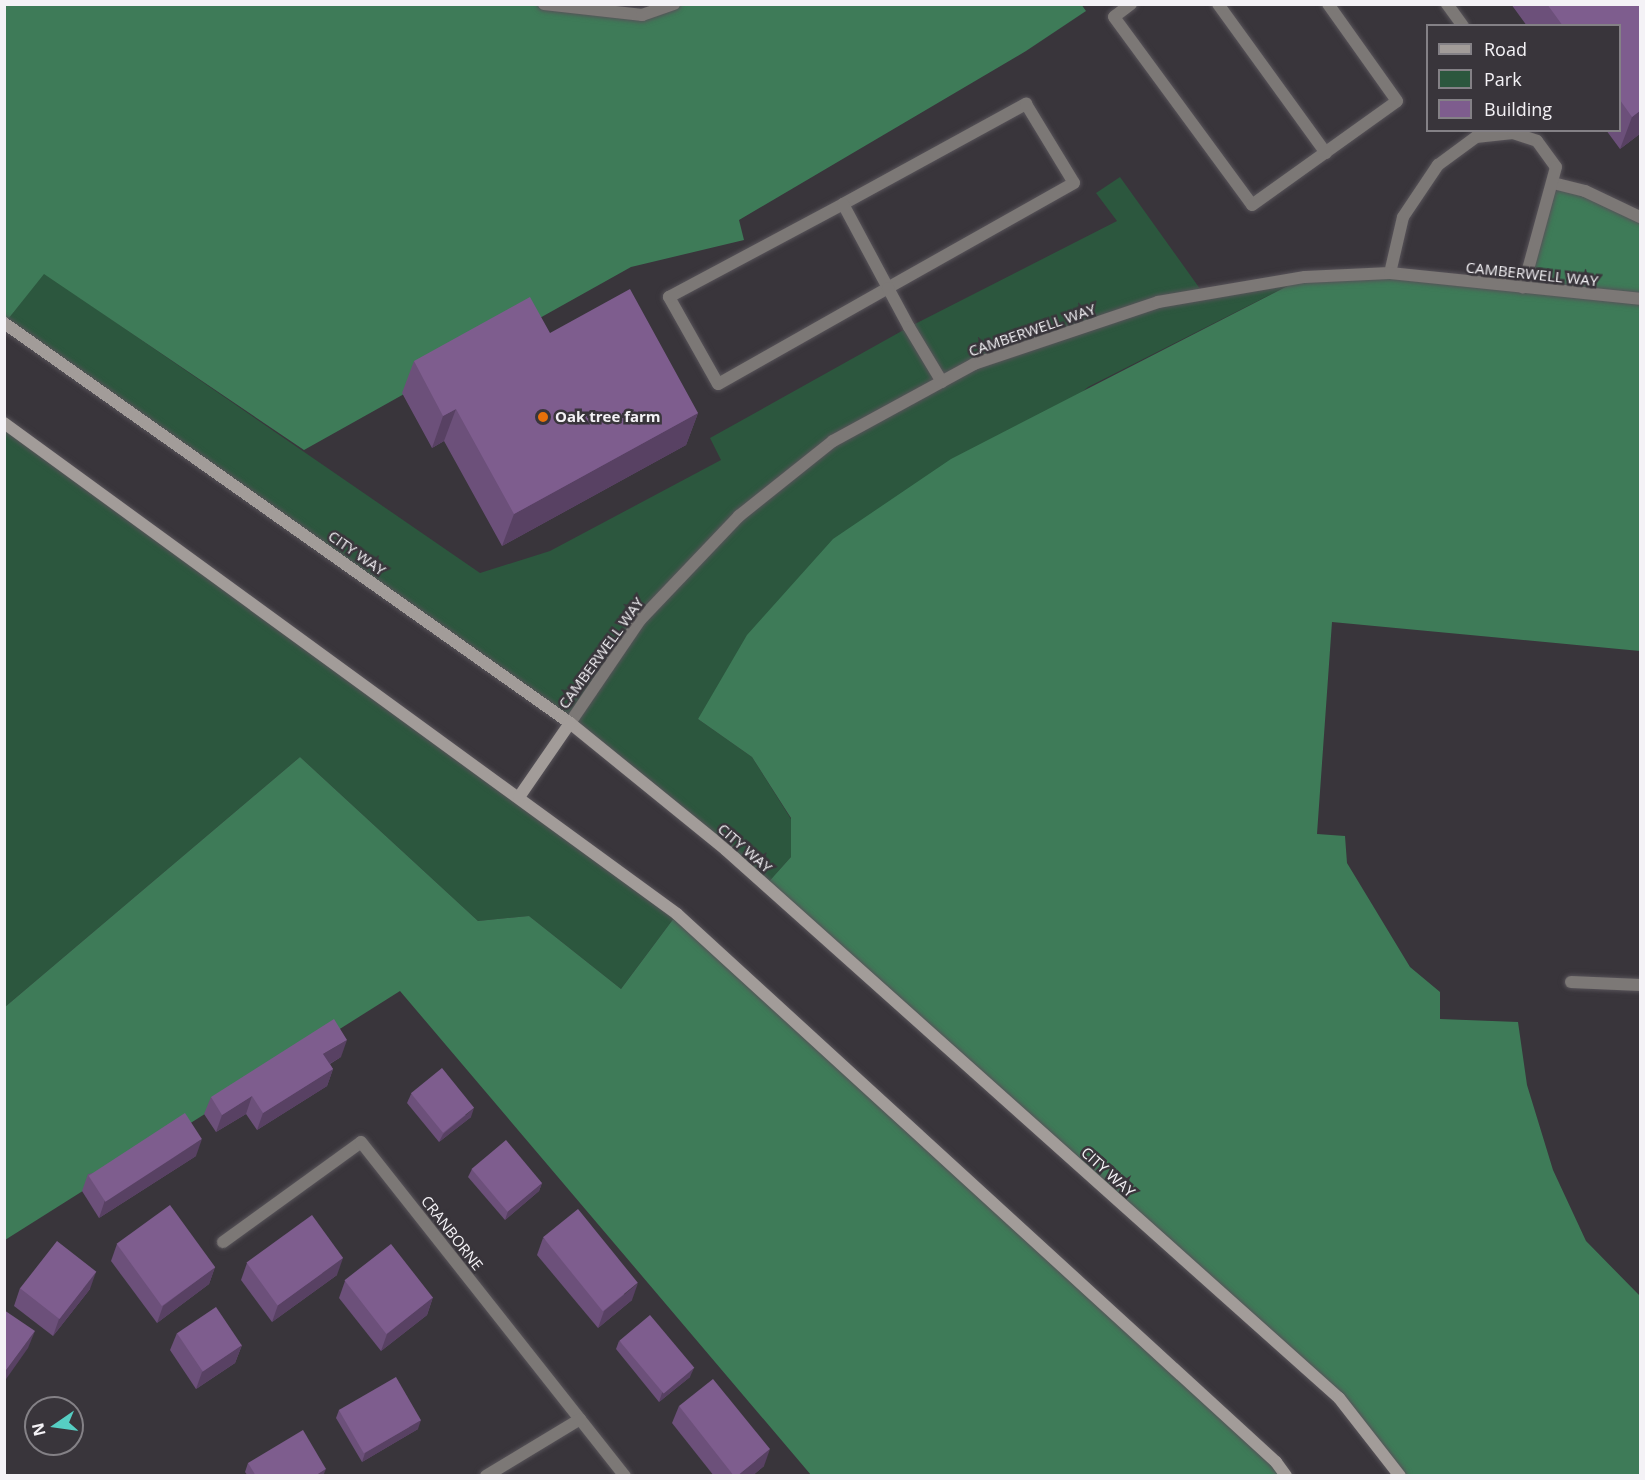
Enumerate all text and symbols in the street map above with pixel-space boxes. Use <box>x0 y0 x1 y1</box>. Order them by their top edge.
legend <box>1426 24 1621 132</box>
text: Road <box>1484 37 1527 61</box>
text: Park <box>1484 67 1522 91</box>
text: Building <box>1484 97 1552 121</box>
street label: CAMBERWELL WAY <box>1465 258 1599 290</box>
street label: CAMBERWELL WAY <box>966 300 1098 360</box>
place label: Oak tree farm <box>555 408 661 426</box>
marker: Oak tree farm <box>536 410 550 424</box>
street label: CITY WAY <box>325 527 389 579</box>
street label: CAMBERWELL WAY <box>555 594 647 712</box>
street label: CITY WAY <box>714 820 776 876</box>
street label: CITY WAY <box>1077 1143 1139 1201</box>
street label: CRANBORNE <box>417 1192 487 1274</box>
north arrow <box>24 1396 84 1456</box>
text: N <box>26 1421 51 1438</box>

